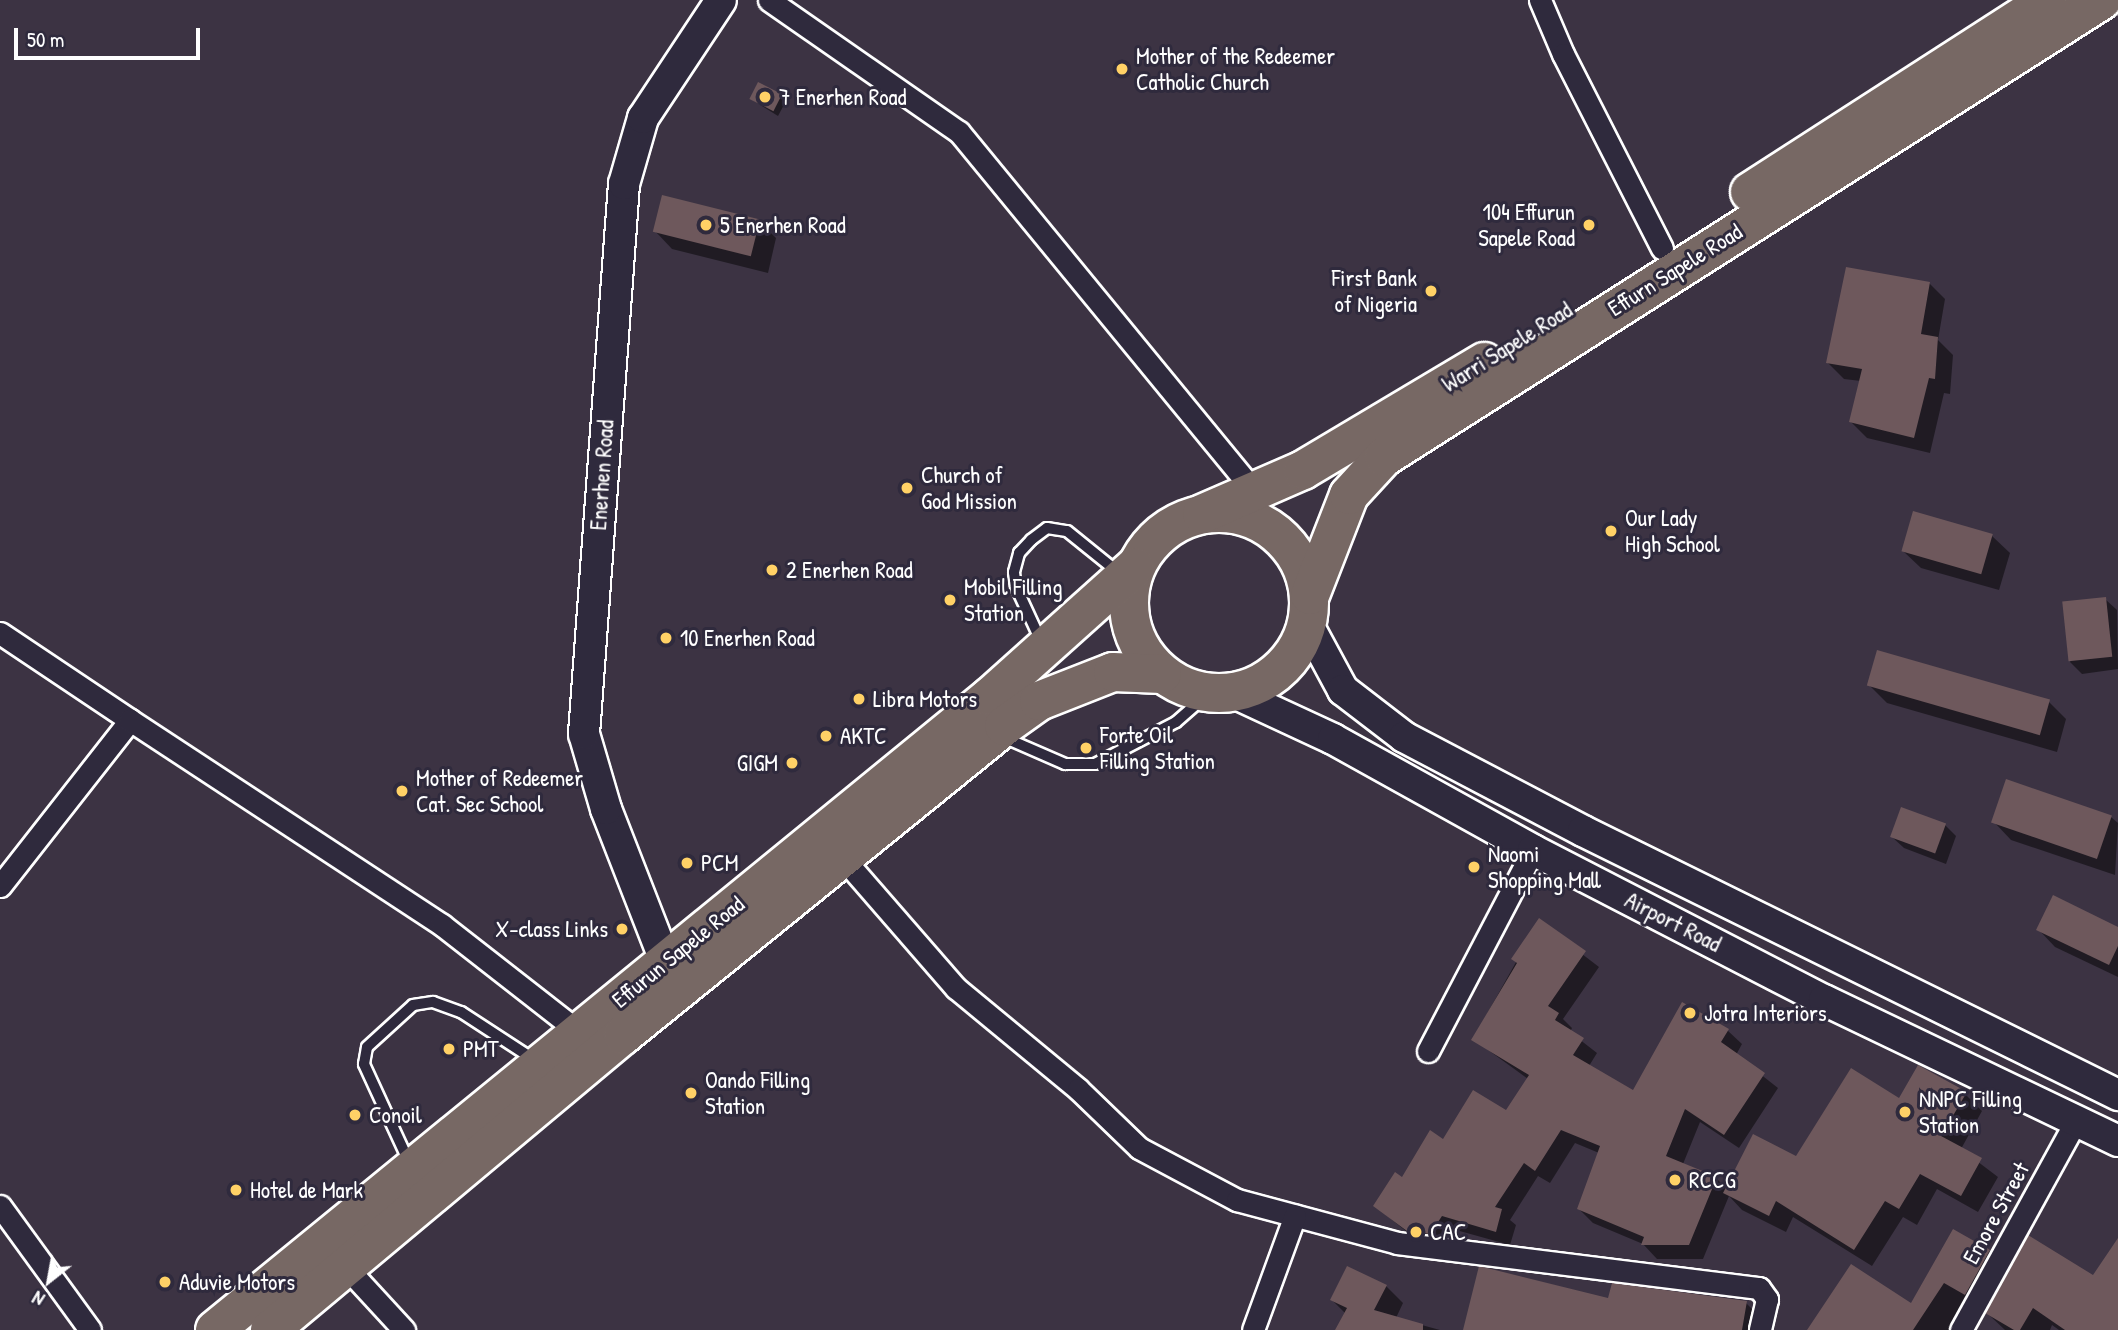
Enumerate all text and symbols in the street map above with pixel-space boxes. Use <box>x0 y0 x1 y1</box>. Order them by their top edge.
scale bar <box>18 14 203 58</box>
text: 50 m <box>27 25 64 54</box>
place label: Mother of the Redeemer Catholic Church <box>1136 42 1335 96</box>
marker: Mother of the Redeemer Catholic Church <box>1114 61 1130 77</box>
place label: 7 Enerhen Road <box>779 83 906 111</box>
marker: 7 Enerhen Road <box>757 89 773 105</box>
place label: 104 Effurun Sapele Road <box>1478 198 1575 252</box>
place label: 5 Enerhen Road <box>720 211 846 239</box>
marker: 5 Enerhen Road <box>698 217 714 233</box>
marker: 104 Effurun Sapele Road <box>1581 217 1597 233</box>
street label: Effurn Sapele Road <box>1603 218 1747 322</box>
place label: First Bank of Nigeria <box>1332 264 1417 318</box>
marker: First Bank of Nigeria <box>1423 283 1439 299</box>
street label: Warri Sapele Road <box>1437 296 1577 398</box>
street label: Enerhen Road <box>584 419 620 531</box>
place label: Church of God Mission <box>921 461 1017 515</box>
marker: Church of God Mission <box>899 480 915 496</box>
place label: Our Lady High School <box>1625 504 1720 558</box>
marker: Our Lady High School <box>1603 523 1619 539</box>
place label: 2 Enerhen Road <box>786 556 913 584</box>
marker: 2 Enerhen Road <box>764 562 780 578</box>
place label: Mobil Filling Station <box>964 573 1062 627</box>
marker: Mobil Filling Station <box>942 592 958 608</box>
place label: 10 Enerhen Road <box>680 624 815 652</box>
marker: 10 Enerhen Road <box>658 630 674 646</box>
place label: Libra Motors <box>873 685 977 713</box>
marker: Libra Motors <box>851 691 867 707</box>
place label: Forte Oil Filling Station <box>1100 721 1215 775</box>
place label: AKTC <box>840 722 887 750</box>
marker: AKTC <box>818 728 834 744</box>
marker: Forte Oil Filling Station <box>1078 740 1094 756</box>
place label: GIGM <box>737 749 778 777</box>
marker: GIGM <box>784 755 800 771</box>
place label: Mother of Redeemer Cat. Sec School <box>416 764 583 818</box>
marker: Mother of Redeemer Cat. Sec School <box>394 783 410 799</box>
place label: Naomi Shopping Mall <box>1488 840 1601 894</box>
place label: PCM <box>701 849 738 877</box>
marker: PCM <box>679 855 695 871</box>
marker: Naomi Shopping Mall <box>1466 859 1482 875</box>
street label: Airport Road <box>1620 886 1726 958</box>
street label: Effurun Sapele Road <box>606 890 750 1014</box>
place label: X-class Links <box>495 915 608 943</box>
marker: X-class Links <box>614 921 630 937</box>
place label: Jotra Interiors <box>1704 999 1827 1027</box>
marker: Jotra Interiors <box>1682 1005 1698 1021</box>
place label: PMT <box>463 1035 499 1063</box>
marker: PMT <box>441 1041 457 1057</box>
place label: Oando Filling Station <box>705 1066 810 1120</box>
marker: Oando Filling Station <box>683 1085 699 1101</box>
place label: NNPC Filling Station <box>1919 1085 2022 1139</box>
place label: Conoil <box>369 1101 422 1129</box>
marker: NNPC Filling Station <box>1897 1104 1913 1120</box>
marker: Conoil <box>347 1107 363 1123</box>
street label: Emore Street <box>1957 1157 2035 1269</box>
place label: RCCG <box>1689 1166 1736 1194</box>
marker: RCCG <box>1667 1172 1683 1188</box>
place label: Hotel de Mark <box>250 1176 363 1204</box>
marker: Hotel de Mark <box>228 1182 244 1198</box>
place label: CAC <box>1430 1218 1466 1246</box>
marker: CAC <box>1408 1224 1424 1240</box>
north arrow <box>14 1246 84 1316</box>
place label: Aduvie Motors <box>179 1268 295 1296</box>
marker: Aduvie Motors <box>157 1274 173 1290</box>
text: N <box>27 1285 49 1313</box>

